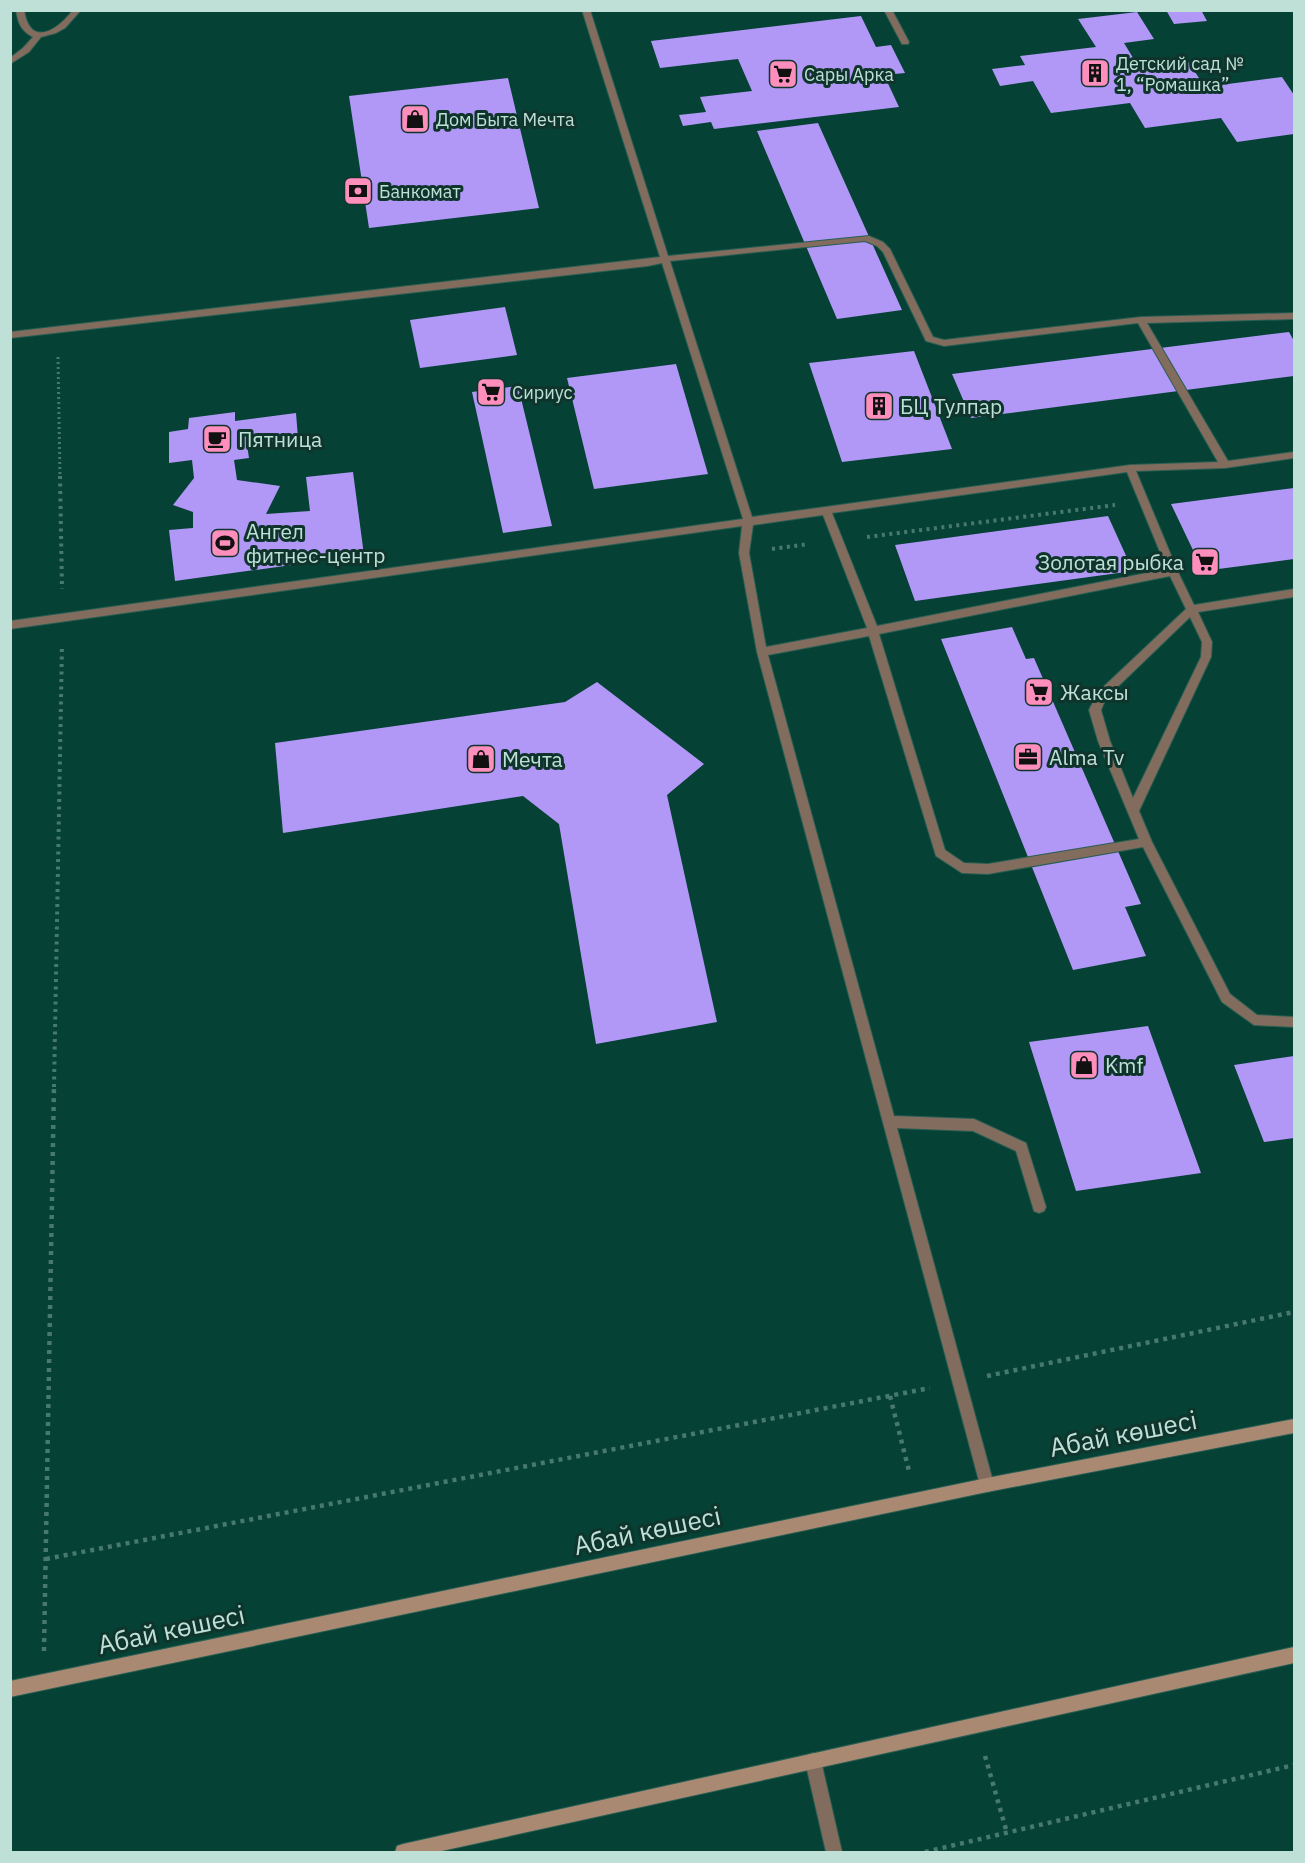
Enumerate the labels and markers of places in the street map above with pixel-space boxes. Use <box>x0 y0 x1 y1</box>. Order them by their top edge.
place label: Детский сад № 1, “Ромашка” <box>1116 52 1244 96</box>
building icon: Детский сад № 1, “Ромашка” <box>1079 57 1111 89</box>
supermarket icon: Сары Арка <box>767 58 799 90</box>
place label: Сары Арка <box>804 63 894 86</box>
shop icon: Дом Быта Мечта <box>399 103 431 135</box>
place label: Дом Быта Мечта <box>436 108 575 131</box>
bank icon: Банкомат <box>342 175 374 207</box>
place label: Банкомат <box>379 180 461 203</box>
supermarket icon: Сириус <box>475 376 507 408</box>
place label: Сириус <box>512 381 573 404</box>
building icon: БЦ Тулпар <box>863 390 895 422</box>
place label: БЦ Тулпар <box>900 392 1002 420</box>
cafe icon: Пятница <box>201 423 233 455</box>
place label: Пятница <box>238 425 322 453</box>
place label: Ангел фитнес-центр <box>246 517 385 569</box>
sports icon: Ангел фитнес-центр <box>209 527 241 559</box>
supermarket icon: Золотая рыбка <box>1189 546 1221 578</box>
place label: Золотая рыбка <box>1038 548 1184 576</box>
supermarket icon: Жаксы <box>1023 676 1055 708</box>
place label: Жаксы <box>1060 678 1129 706</box>
office icon: Alma Tv <box>1012 741 1044 773</box>
shop icon: Мечта <box>465 743 497 775</box>
place label: Alma Tv <box>1049 743 1124 771</box>
place label: Мечта <box>502 745 563 773</box>
shop icon: Kmf <box>1068 1049 1100 1081</box>
place label: Kmf <box>1105 1051 1143 1079</box>

